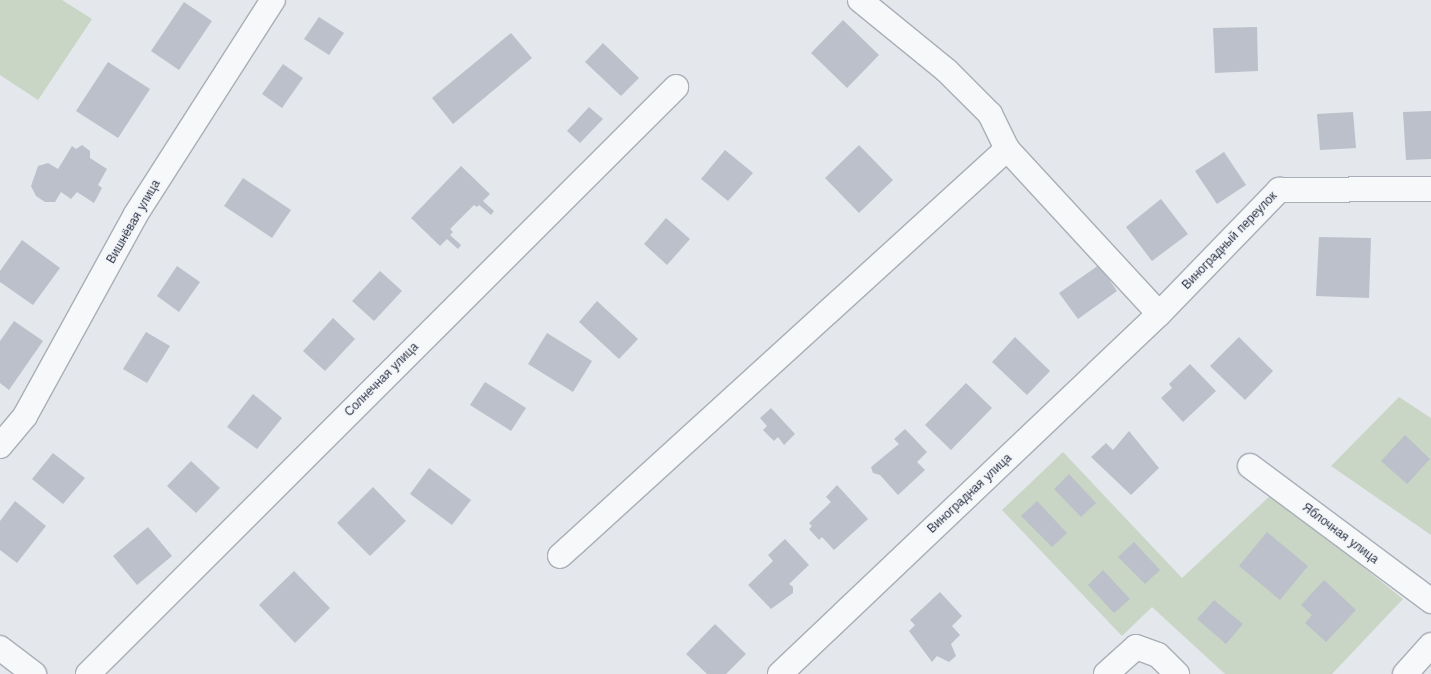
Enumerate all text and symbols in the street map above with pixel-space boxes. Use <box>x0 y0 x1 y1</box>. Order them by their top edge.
street label: Вишнёвая улица <box>104 178 164 266</box>
street label: Виноградный переулок <box>1180 189 1280 293</box>
street label: Солнечная улица <box>342 340 422 420</box>
street label: Виноградная улица <box>925 451 1015 537</box>
street label: Яблочная улица <box>1299 501 1381 567</box>

